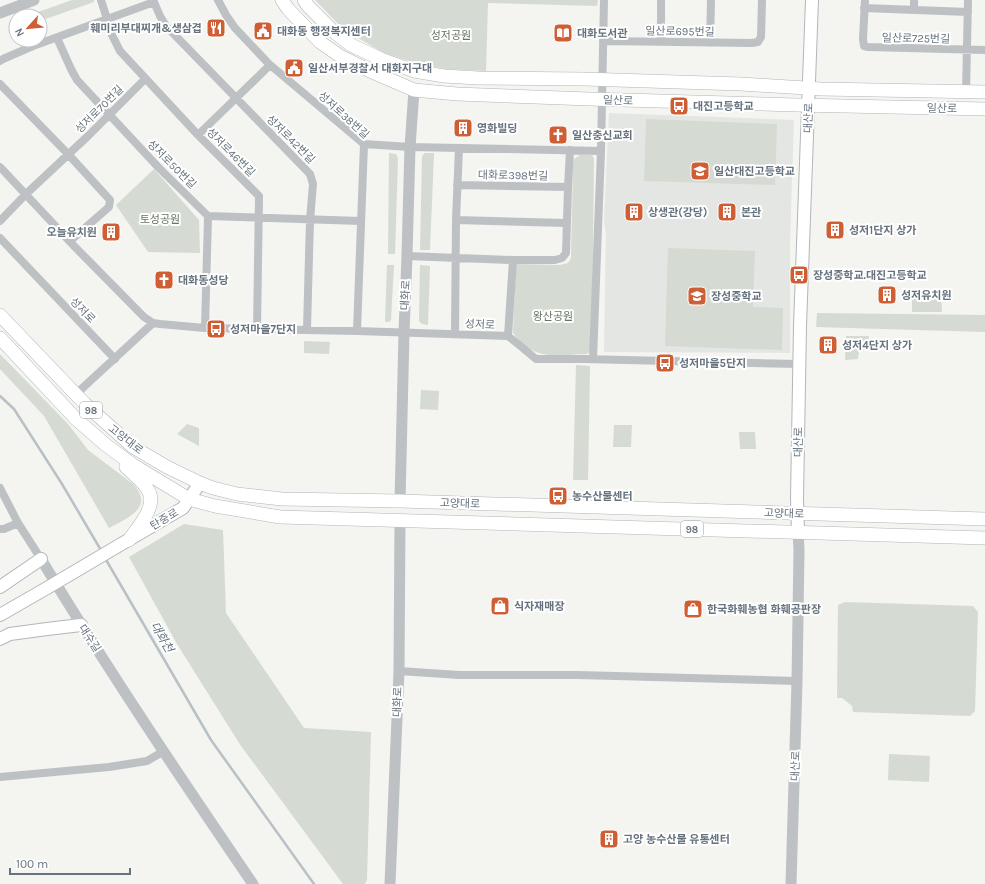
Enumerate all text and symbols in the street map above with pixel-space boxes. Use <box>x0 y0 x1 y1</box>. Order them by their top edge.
north arrow <box>8 8 48 48</box>
restaurant icon: 훼미리부대찌개&생삼겹 <box>205 17 227 39</box>
public building icon: 대화동 행정복지센터 <box>252 20 274 42</box>
place label: 훼미리부대찌개&생삼겹 <box>90 22 202 35</box>
library icon: 대화도서관 <box>552 22 574 44</box>
street label: 일산로695번길 <box>645 24 715 39</box>
place label: 대화동 행정복지센터 <box>277 25 371 38</box>
text: N <box>12 26 27 39</box>
place label: 대화도서관 <box>577 27 628 40</box>
park label: 성저공원 <box>431 29 471 42</box>
street label: 일산로725번길 <box>882 31 950 46</box>
public building icon: 일산서부경찰서 대화지구대 <box>283 57 305 79</box>
place label: 일산서부경찰서 대화지구대 <box>308 62 432 75</box>
street label: 성저로70번길 <box>73 83 126 136</box>
street label: 성저로38번길 <box>316 89 372 142</box>
street label: 일산로 <box>603 93 633 108</box>
bus stop icon: 대진고등학교 <box>668 95 690 117</box>
place label: 대진고등학교 <box>693 100 754 113</box>
street label: 일산로 <box>927 102 957 115</box>
street label: 대산로 <box>801 103 816 133</box>
street label: 성저로42번길 <box>264 112 318 166</box>
building icon: 영화빌딩 <box>452 117 474 139</box>
place label: 영화빌딩 <box>477 122 517 135</box>
church icon: 일산충신교회 <box>547 124 569 146</box>
street label: 성저로46번길 <box>204 125 258 179</box>
place label: 일산충신교회 <box>572 129 633 142</box>
street label: 성저로50번길 <box>145 137 199 191</box>
school or university icon: 일산대진고등학교 <box>689 160 711 182</box>
place label: 일산대진고등학교 <box>714 165 795 178</box>
street label: 대화로398번길 <box>478 168 548 183</box>
building icon: 상생관(강당) <box>623 201 645 223</box>
building icon: 본관 <box>716 201 738 223</box>
place label: 상생관(강당) <box>648 206 707 219</box>
place label: 본관 <box>741 206 761 219</box>
park label: 토성공원 <box>140 213 180 226</box>
building icon: 성저1단지 상가 <box>824 219 846 241</box>
building icon: 오늘유치원 <box>100 221 122 243</box>
place label: 성저1단지 상가 <box>849 224 916 237</box>
place label: 오늘유치원 <box>46 226 97 239</box>
bus stop icon: 장성중학교.대진고등학교 <box>788 264 810 286</box>
church icon: 대화동성당 <box>153 269 175 291</box>
place label: 장성중학교.대진고등학교 <box>813 269 927 282</box>
place label: 대화동성당 <box>178 274 229 287</box>
street label: 대화로 <box>398 280 413 311</box>
building icon: 성저유치원 <box>876 284 898 306</box>
school or university icon: 장성중학교 <box>686 285 708 307</box>
place label: 성저유치원 <box>901 289 952 302</box>
place label: 장성중학교 <box>711 290 762 303</box>
street label: 성저로 <box>67 295 98 326</box>
park label: 왕산공원 <box>533 310 573 323</box>
street label: 성저로 <box>464 317 495 332</box>
bus stop icon: 성저마을7단지 <box>205 318 227 340</box>
place label: 성저마을7단지 <box>230 323 296 336</box>
building icon: 성저4단지 상가 <box>817 334 839 356</box>
place label: 성저4단지 상가 <box>842 339 912 352</box>
bus stop icon: 성저마을5단지 <box>654 352 676 374</box>
place label: 성저마을5단지 <box>679 357 746 370</box>
road number: 98 <box>80 402 102 418</box>
street label: 고양대로 <box>106 422 146 457</box>
street label: 대산로 <box>792 427 805 457</box>
bus stop icon: 농수산물센터 <box>547 485 569 507</box>
place label: 농수산물센터 <box>572 490 633 503</box>
street label: 고양대로 <box>440 496 480 511</box>
street label: 탄중로 <box>148 506 181 533</box>
street label: 고양대로 <box>764 506 804 521</box>
road number: 98 <box>681 521 703 537</box>
shop icon: 식자재매장 <box>489 595 511 617</box>
shop icon: 한국화훼농협 화훼공판장 <box>682 598 704 620</box>
place label: 식자재매장 <box>514 600 565 613</box>
place label: 한국화훼농협 화훼공판장 <box>707 603 821 616</box>
water label: 대화천 <box>148 619 177 657</box>
street label: 대수길 <box>76 622 103 655</box>
street label: 대화로 <box>390 687 405 717</box>
street label: 대산로 <box>788 751 803 781</box>
building icon: 고양 농수산물 유통센터 <box>598 828 620 850</box>
place label: 고양 농수산물 유통센터 <box>623 833 730 846</box>
scale bar <box>10 850 130 876</box>
text: 100 m <box>16 857 48 871</box>

